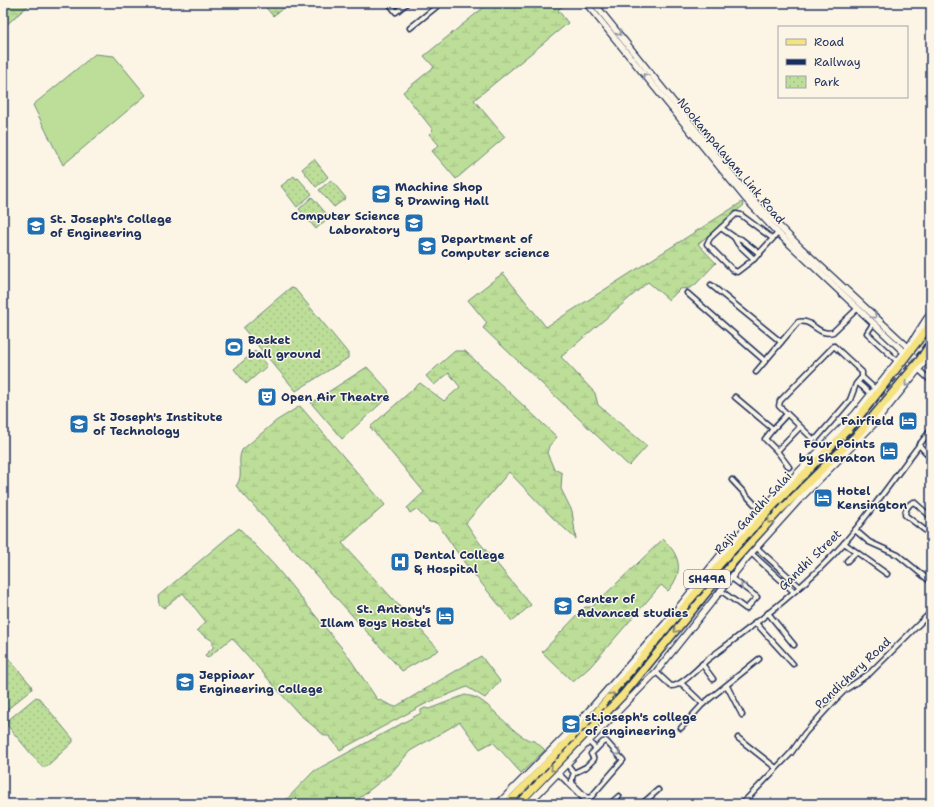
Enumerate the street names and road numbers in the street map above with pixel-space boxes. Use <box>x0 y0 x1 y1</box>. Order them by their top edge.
street label: Nookampalayam Link Road <box>674 95 789 228</box>
street label: Rajiv Gandhi Salai <box>711 468 795 558</box>
street label: Gandhi Street <box>775 526 845 594</box>
road number: SH49A <box>684 570 730 588</box>
street label: Pondichery Road <box>812 633 895 712</box>

